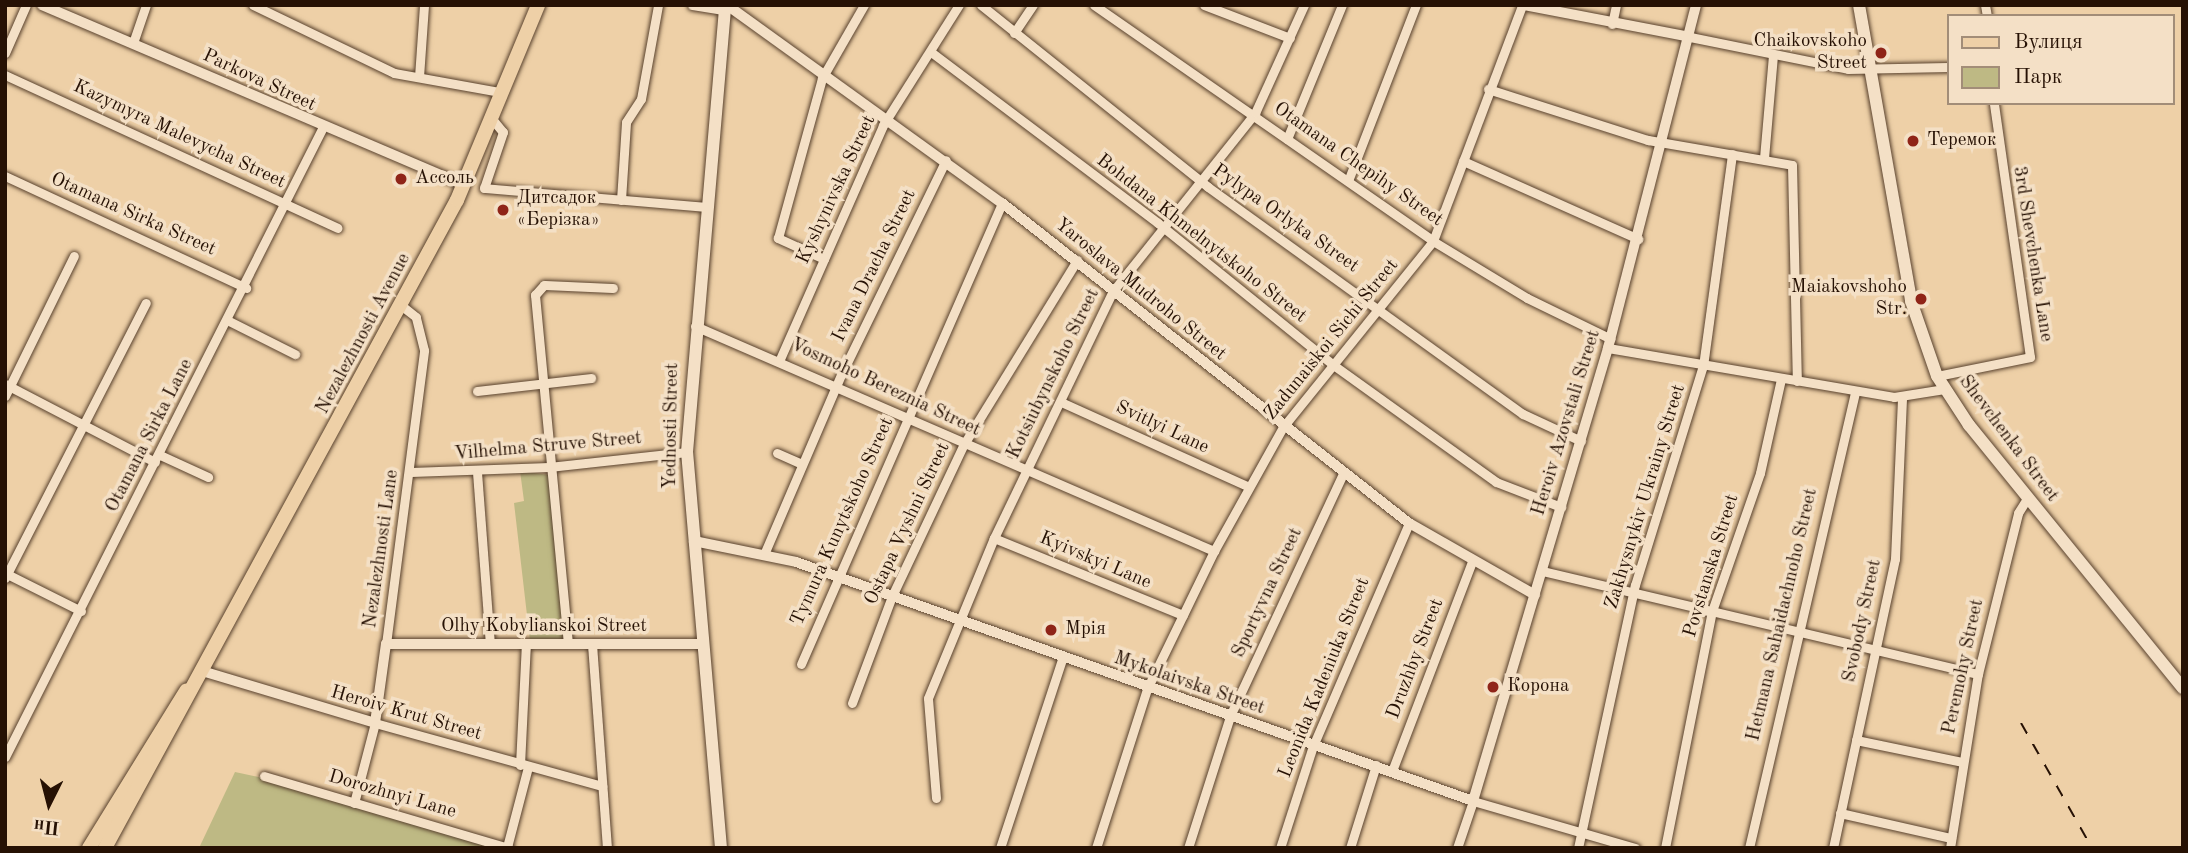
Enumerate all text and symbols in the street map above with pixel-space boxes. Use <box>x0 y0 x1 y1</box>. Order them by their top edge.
legend <box>1946 14 2174 105</box>
place label: Chaikovskoho Street <box>1754 31 1867 75</box>
text: Вулиця <box>2014 32 2083 53</box>
street label: Parkova Street <box>199 45 319 117</box>
marker: Chaikovskoho Street <box>1873 45 1889 61</box>
text: Парк <box>2014 67 2062 88</box>
street label: Kazymyra Malevycha Street <box>69 76 289 194</box>
street label: Otamana Chepihy Street <box>1269 98 1447 232</box>
street label: Kyshynivska Street <box>792 112 882 268</box>
place label: Теремок <box>1927 130 1997 152</box>
marker: Теремок <box>1905 133 1921 149</box>
street label: Bohdana Khmelnytskoho Street <box>1091 150 1311 328</box>
street label: Pylypa Orlyka Street <box>1207 160 1363 278</box>
street label: 3rd Shevchenka Lane <box>2007 165 2057 343</box>
street label: Otamana Sirka Street <box>47 168 219 262</box>
place label: Ассоль <box>415 168 474 190</box>
marker: Ассоль <box>393 171 409 187</box>
street label: Ivana Dracha Street <box>828 186 922 346</box>
place label: Дитсадок «Берізка» <box>517 188 600 232</box>
marker: Дитсадок «Берізка» <box>495 202 511 218</box>
street label: Yaroslava Mudroho Street <box>1050 214 1230 366</box>
street label: Nezalezhnosti Avenue <box>312 250 416 418</box>
street label: Zadunaiskoi Sichi Street <box>1260 255 1404 425</box>
place label: Maiakovshoho Str. <box>1791 277 1907 321</box>
street label: Kotsiubynskoho Street <box>1003 285 1105 463</box>
marker: Maiakovshoho Str. <box>1913 291 1929 307</box>
street label: Heroiv Azovstali Street <box>1528 327 1606 519</box>
street label: Vosmoho Bereznia Street <box>786 334 984 442</box>
street label: Otamana Sirka Lane <box>101 355 199 517</box>
street label: Yednosti Street <box>659 363 685 489</box>
street label: Shevchenka Street <box>1953 371 2063 507</box>
street label: Zakhysnykiv Ukrainy Street <box>1601 382 1691 612</box>
street label: Svitlyi Lane <box>1112 396 1212 460</box>
street label: Tymura Kunytskoho Street <box>787 414 899 630</box>
street label: Vilhelma Struve Street <box>453 427 643 467</box>
street label: Ostapa Vyshni Street <box>860 439 956 609</box>
street label: Nezalezhnosti Lane <box>360 468 404 630</box>
street label: Hetmana Sahaidachnoho Street <box>1743 486 1823 744</box>
street label: Povstanska Street <box>1679 492 1745 640</box>
street label: Sportyvna Street <box>1228 524 1308 662</box>
street label: Kyivskyi Lane <box>1036 527 1154 595</box>
street label: Svobody Street <box>1839 557 1887 685</box>
street label: Leonida Kadeniuka Street <box>1274 575 1376 781</box>
street label: Druzhby Street <box>1383 596 1449 722</box>
street label: Peremohy Street <box>1939 597 1989 737</box>
street label: Olhy Kobylianskoi Street <box>441 616 647 638</box>
place label: Мрія <box>1065 619 1106 641</box>
marker: Мрія <box>1043 622 1059 638</box>
street label: Mykolaivska Street <box>1111 647 1267 721</box>
place label: Корона <box>1507 676 1569 698</box>
marker: Корона <box>1485 679 1501 695</box>
street label: Heroiv Krut Street <box>328 682 484 746</box>
street label: Dorozhnyi Lane <box>325 766 459 824</box>
north arrow <box>14 769 84 839</box>
text: Пн <box>33 815 61 836</box>

